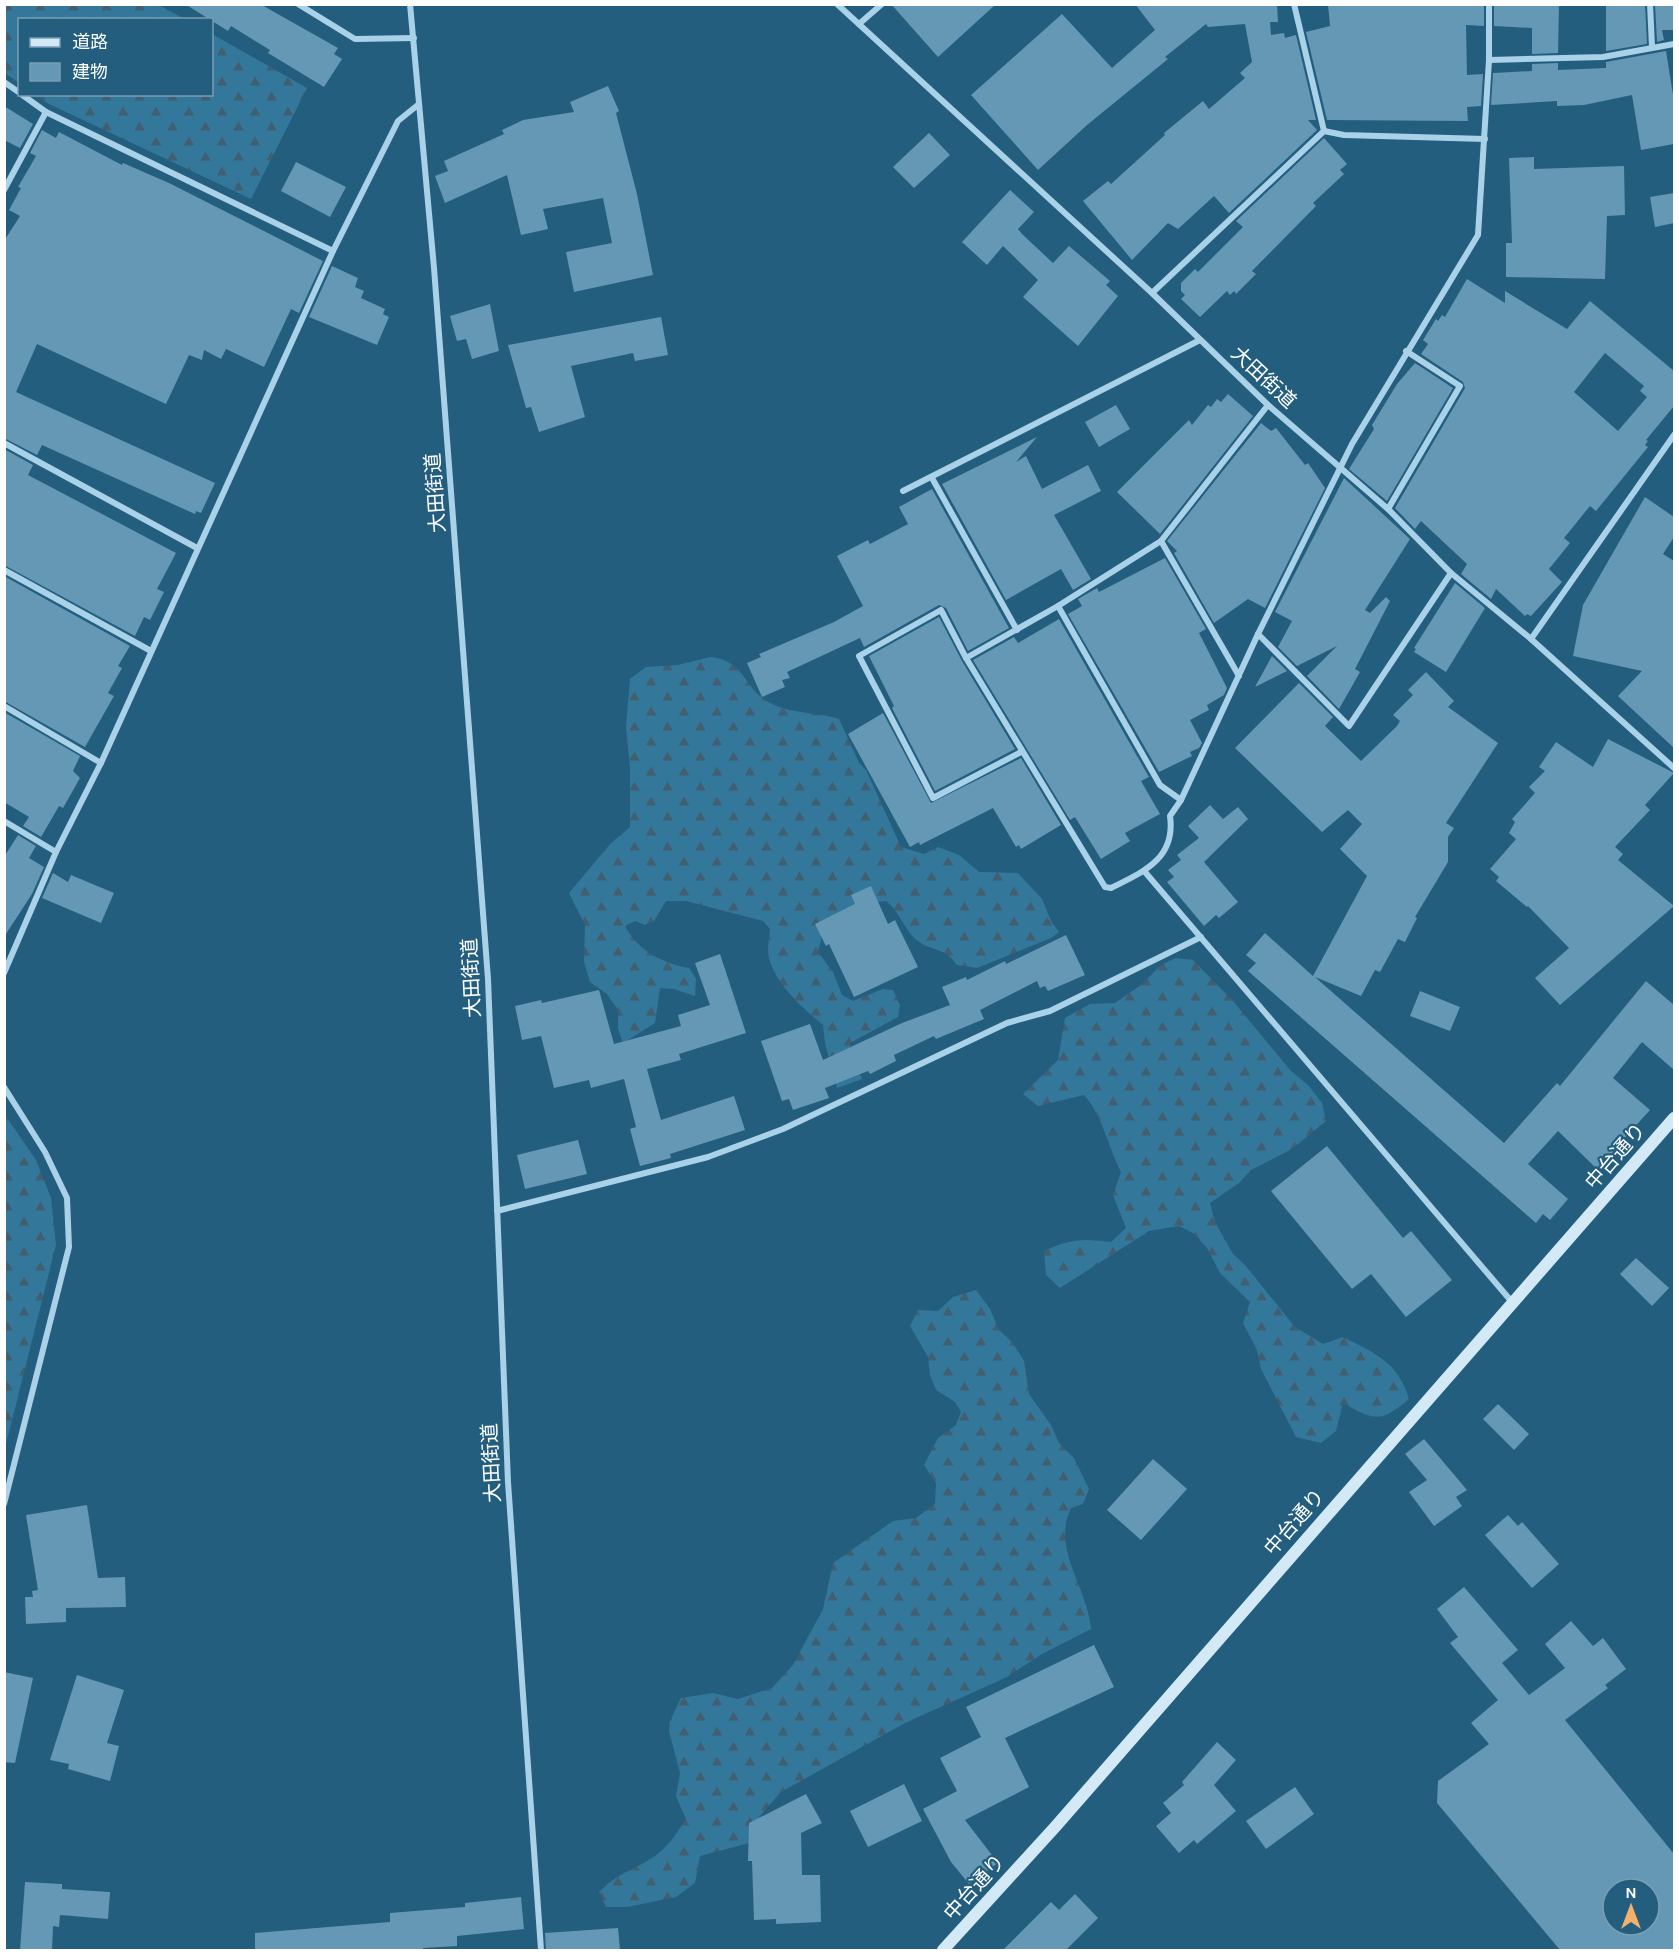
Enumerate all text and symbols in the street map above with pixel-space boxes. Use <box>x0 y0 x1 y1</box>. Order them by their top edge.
legend <box>18 18 213 96</box>
text: 道路 <box>72 31 108 53</box>
text: 建物 <box>72 61 108 83</box>
street label: 大田街道 <box>1227 342 1301 413</box>
street label: 大田街道 <box>421 452 450 534</box>
street label: 大田街道 <box>458 937 485 1019</box>
street label: 中台通り <box>1580 1119 1650 1194</box>
street label: 大田街道 <box>478 1422 505 1504</box>
street label: 中台通り <box>1259 1485 1329 1560</box>
street label: 中台通り <box>939 1850 1010 1925</box>
north arrow <box>1601 1877 1661 1937</box>
text: N <box>1625 1883 1637 1902</box>

